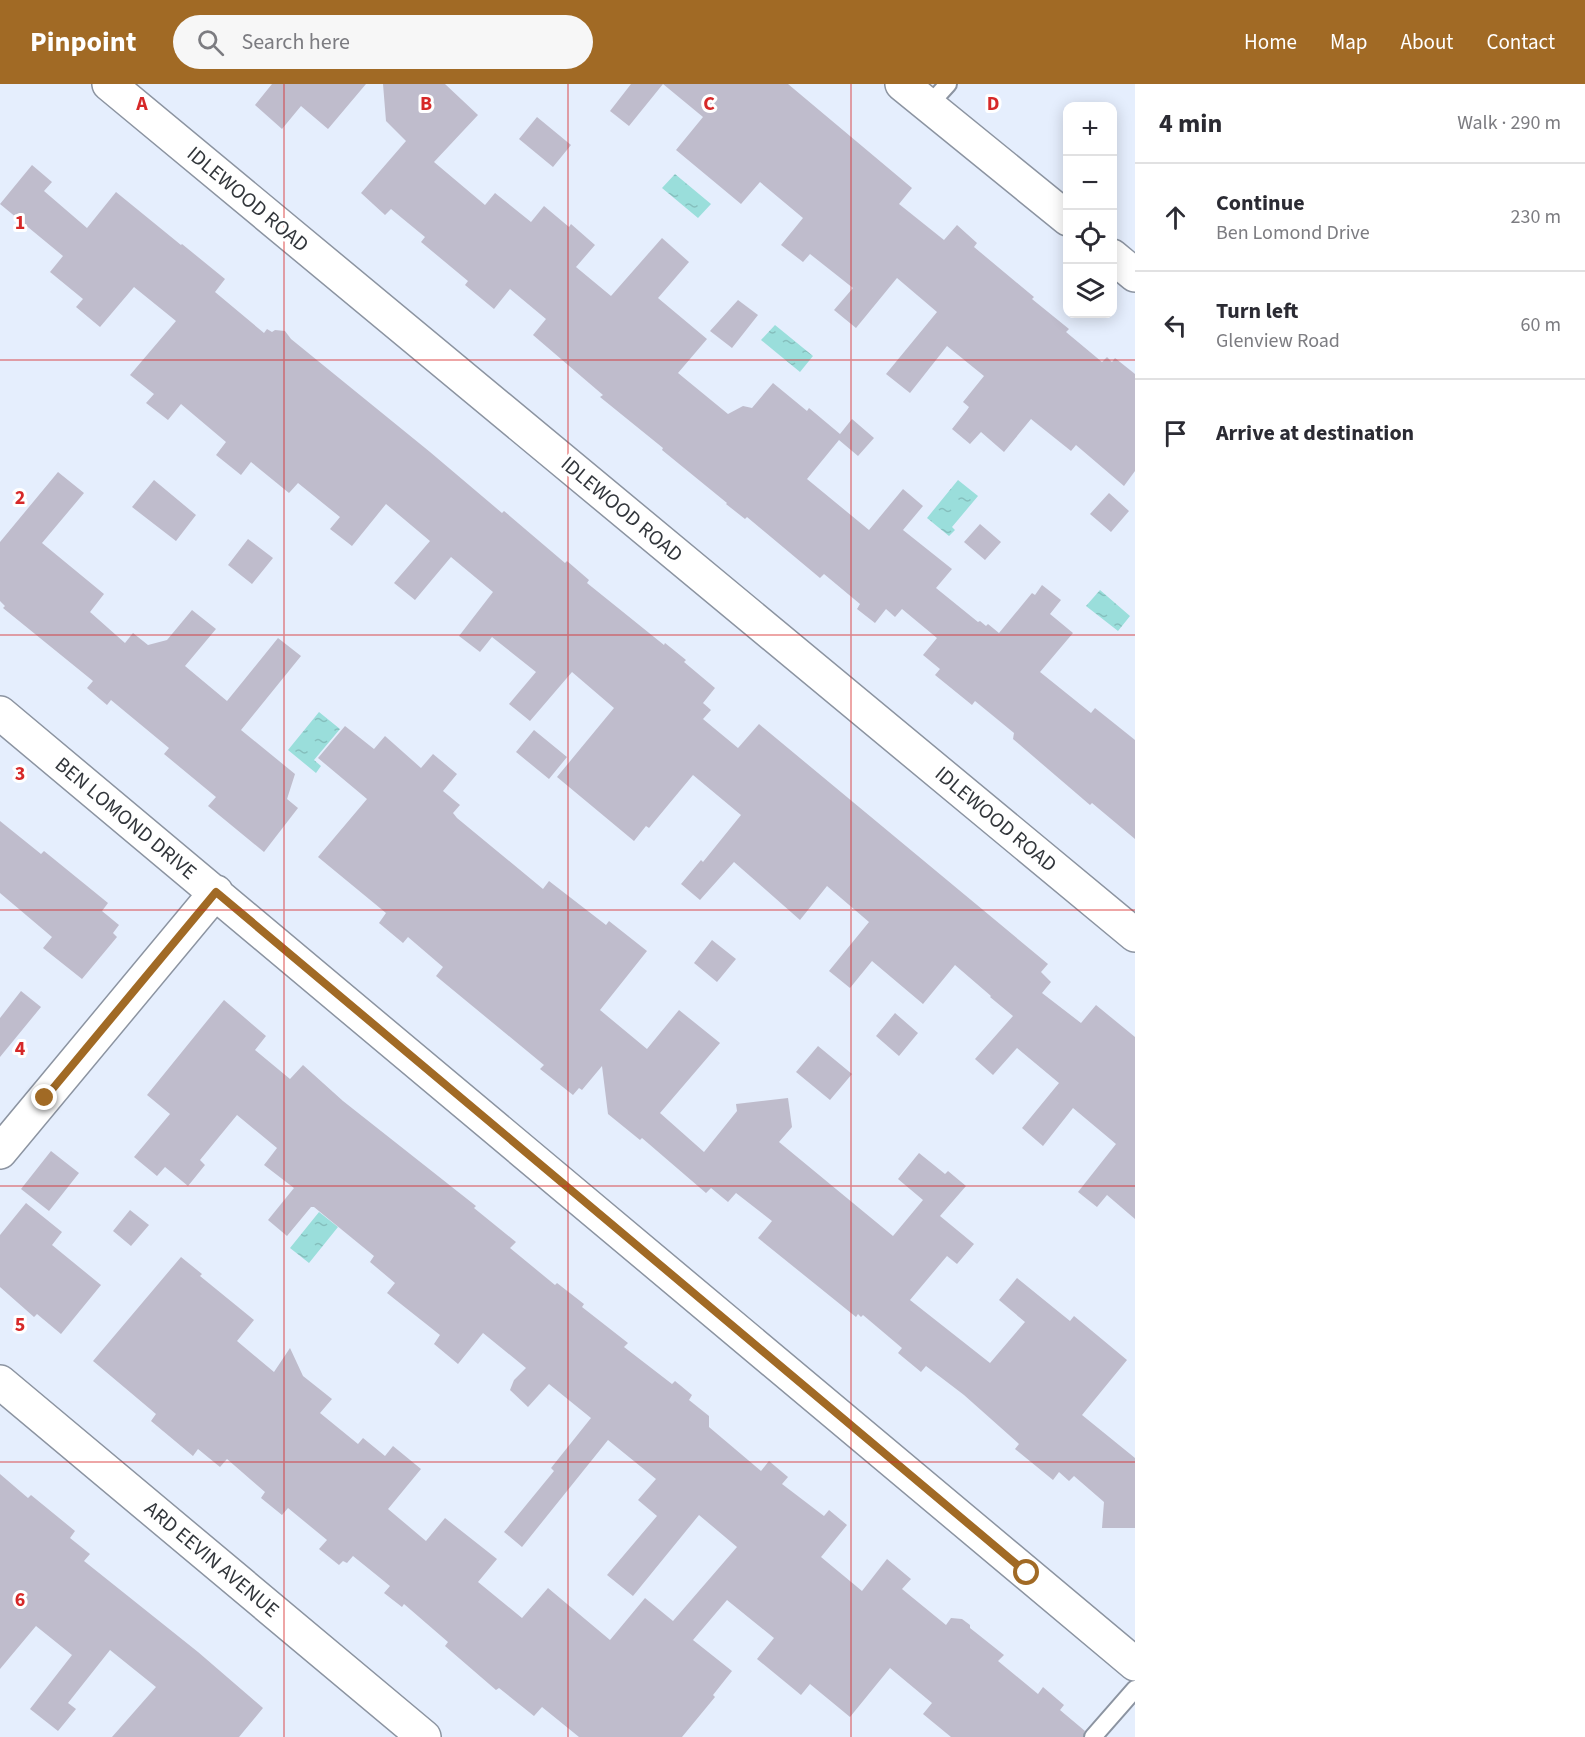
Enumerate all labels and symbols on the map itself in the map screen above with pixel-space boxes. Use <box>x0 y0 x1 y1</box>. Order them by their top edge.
text: A <box>135 90 148 118</box>
text: B <box>420 90 432 118</box>
text: C <box>703 90 715 118</box>
text: D <box>987 90 999 118</box>
street label: IDLEWOOD ROAD <box>180 139 316 259</box>
text: 1 <box>15 209 25 237</box>
street label: IDLEWOOD ROAD <box>554 449 690 569</box>
text: 2 <box>15 484 25 512</box>
street label: BEN LOMOND DRIVE <box>49 750 203 886</box>
street label: IDLEWOOD ROAD <box>928 759 1064 879</box>
text: 3 <box>15 760 25 788</box>
text: 4 <box>15 1035 26 1063</box>
route end <box>31 1084 57 1110</box>
text: 5 <box>15 1311 25 1339</box>
street label: ARD EEVIN AVENUE <box>138 1494 286 1624</box>
route start <box>1013 1559 1039 1585</box>
text: 6 <box>15 1586 25 1614</box>

